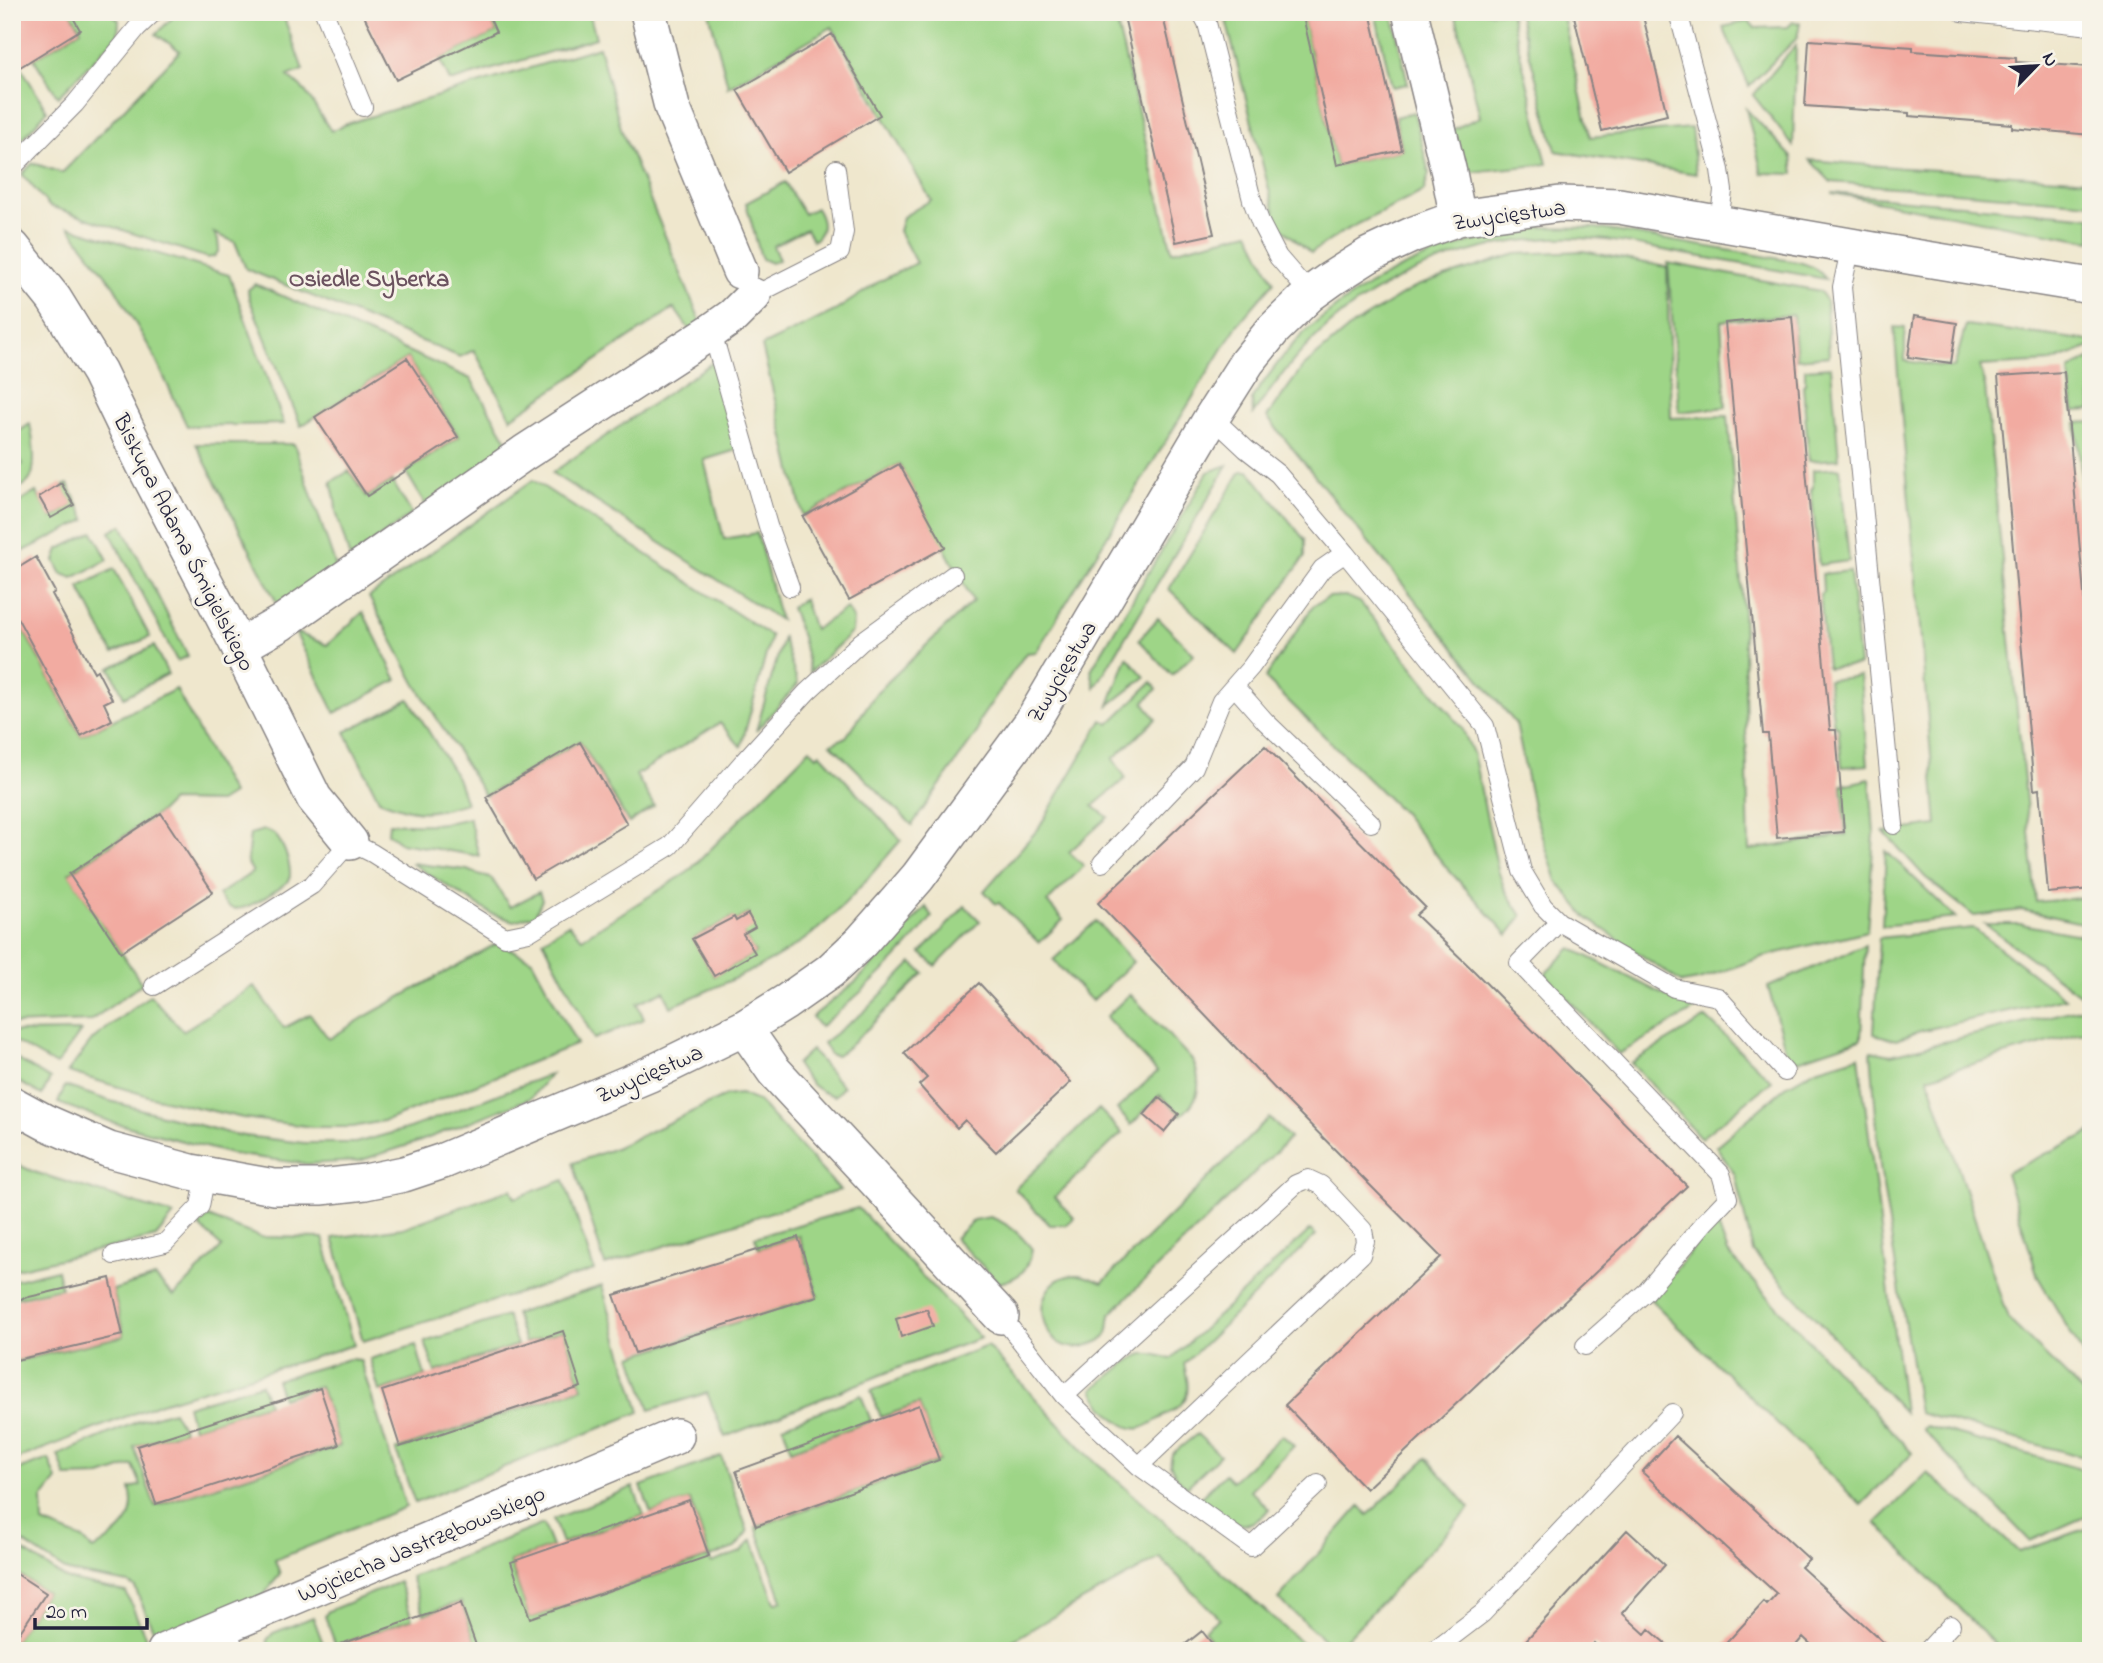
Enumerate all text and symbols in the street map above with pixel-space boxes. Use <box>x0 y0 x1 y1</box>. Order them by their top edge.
north arrow <box>2002 32 2072 102</box>
text: N <box>2034 48 2064 72</box>
street label: Zwycięstwa <box>1451 192 1568 243</box>
district label: Osiedle Syberka <box>289 263 449 299</box>
street label: Biskupa Adama Śmigielskiego <box>102 408 262 678</box>
street label: Zwycięstwa <box>1020 615 1108 730</box>
street label: Zwycięstwa <box>592 1037 709 1115</box>
street label: Wojciecha Jastrzębowskiego <box>293 1478 551 1613</box>
scale bar <box>35 1586 147 1630</box>
text: 20 m <box>46 1598 87 1628</box>

